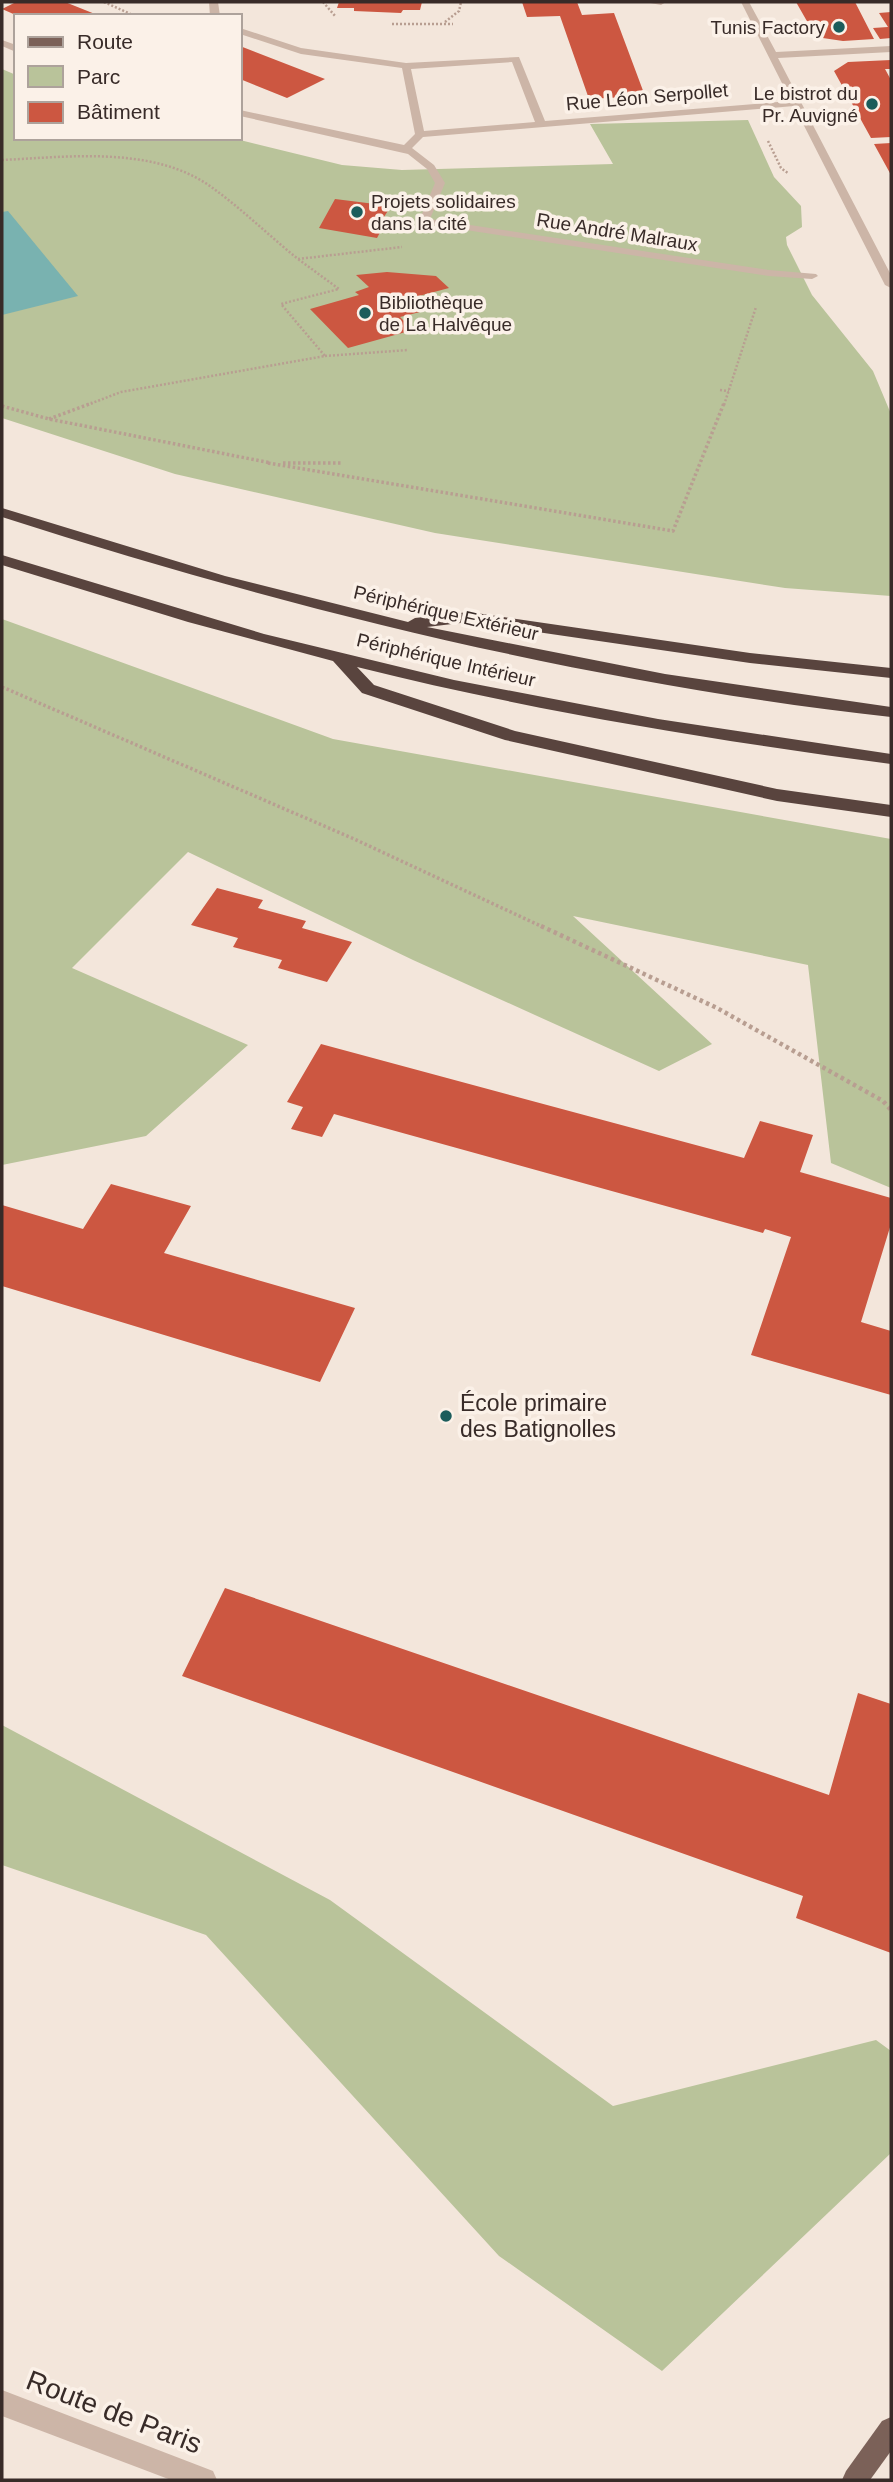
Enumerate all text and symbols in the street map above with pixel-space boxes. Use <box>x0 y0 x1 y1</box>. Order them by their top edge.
legend <box>14 14 242 140</box>
place label: Tunis Factory <box>711 17 825 38</box>
marker: Tunis Factory <box>831 19 847 35</box>
text: Route <box>77 30 133 53</box>
text: Parc <box>77 65 120 88</box>
street label: Rue Léon Serpollet <box>565 79 730 115</box>
place label: Le bistrot du Pr. Auvigné <box>753 83 858 126</box>
marker: Le bistrot du Pr. Auvigné <box>864 96 880 112</box>
text: Bâtiment <box>77 100 160 123</box>
place label: Projets solidaires dans la cité <box>371 191 516 234</box>
marker: Projets solidaires dans la cité <box>349 204 365 220</box>
street label: Rue André Malraux <box>535 209 699 255</box>
place label: Bibliothèque de La Halvêque <box>379 292 512 335</box>
marker: Bibliothèque de La Halvêque <box>357 305 373 321</box>
street label: Périphérique Extérieur <box>352 582 541 645</box>
street label: Périphérique Intérieur <box>355 629 538 691</box>
place label: École primaire des Batignolles <box>460 1390 616 1442</box>
marker: École primaire des Batignolles <box>438 1408 454 1424</box>
street label: Route de Paris <box>22 2364 206 2460</box>

